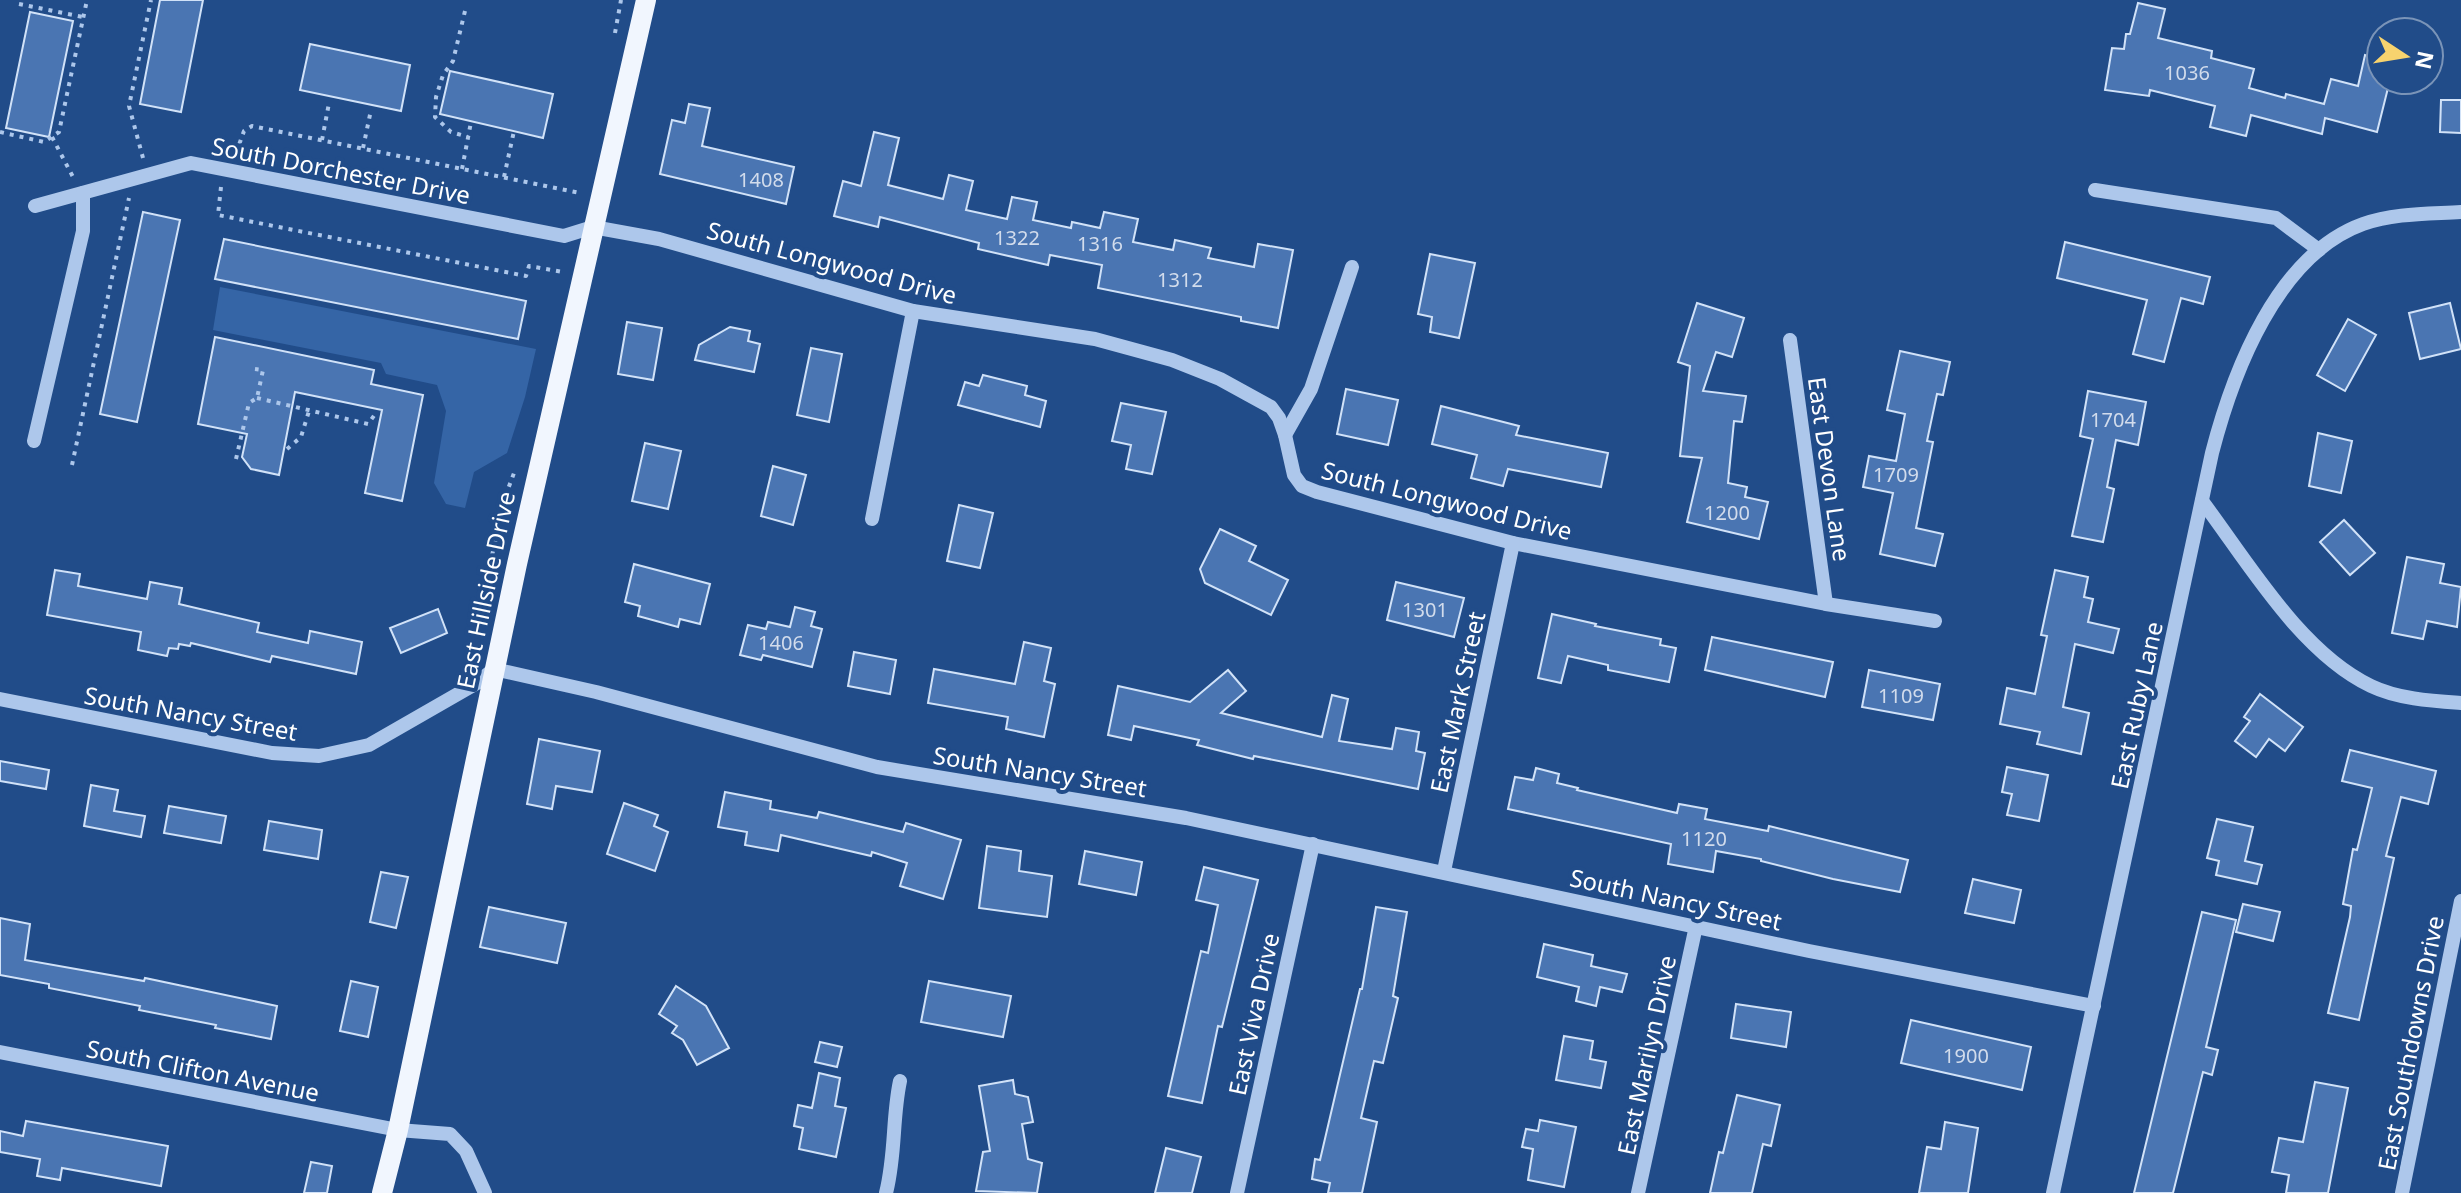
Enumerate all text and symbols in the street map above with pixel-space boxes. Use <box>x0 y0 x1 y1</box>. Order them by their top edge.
north arrow <box>2365 16 2445 96</box>
text: N <box>2409 48 2442 72</box>
house number: 1036 <box>2164 59 2210 86</box>
street label: South Dorchester Drive <box>209 129 473 211</box>
house number: 1408 <box>738 166 784 193</box>
street label: South Longwood Drive <box>704 213 960 311</box>
house number: 1322 <box>994 224 1040 251</box>
house number: 1316 <box>1077 230 1123 257</box>
house number: 1312 <box>1157 266 1203 293</box>
street label: East Devon Lane <box>1801 375 1859 563</box>
house number: 1704 <box>2090 406 2136 433</box>
street label: South Longwood Drive <box>1318 453 1576 547</box>
house number: 1709 <box>1873 461 1919 488</box>
street label: East Hillside Drive <box>448 488 522 692</box>
house number: 1200 <box>1704 499 1750 526</box>
house number: 1301 <box>1402 596 1448 623</box>
street label: East Mark Street <box>1422 608 1492 796</box>
street label: East Ruby Lane <box>2102 618 2170 792</box>
house number: 1406 <box>758 629 804 656</box>
street label: South Nancy Street <box>82 678 300 748</box>
house number: 1109 <box>1878 682 1924 709</box>
street label: South Nancy Street <box>931 738 1149 804</box>
house number: 1120 <box>1681 825 1727 852</box>
street label: South Nancy Street <box>1567 860 1785 938</box>
street label: East Southdowns Drive <box>2369 913 2451 1173</box>
street label: East Viva Drive <box>1220 930 1286 1098</box>
street label: East Marilyn Drive <box>1609 952 1683 1158</box>
street label: South Clifton Avenue <box>84 1031 322 1109</box>
house number: 1900 <box>1943 1042 1989 1069</box>

